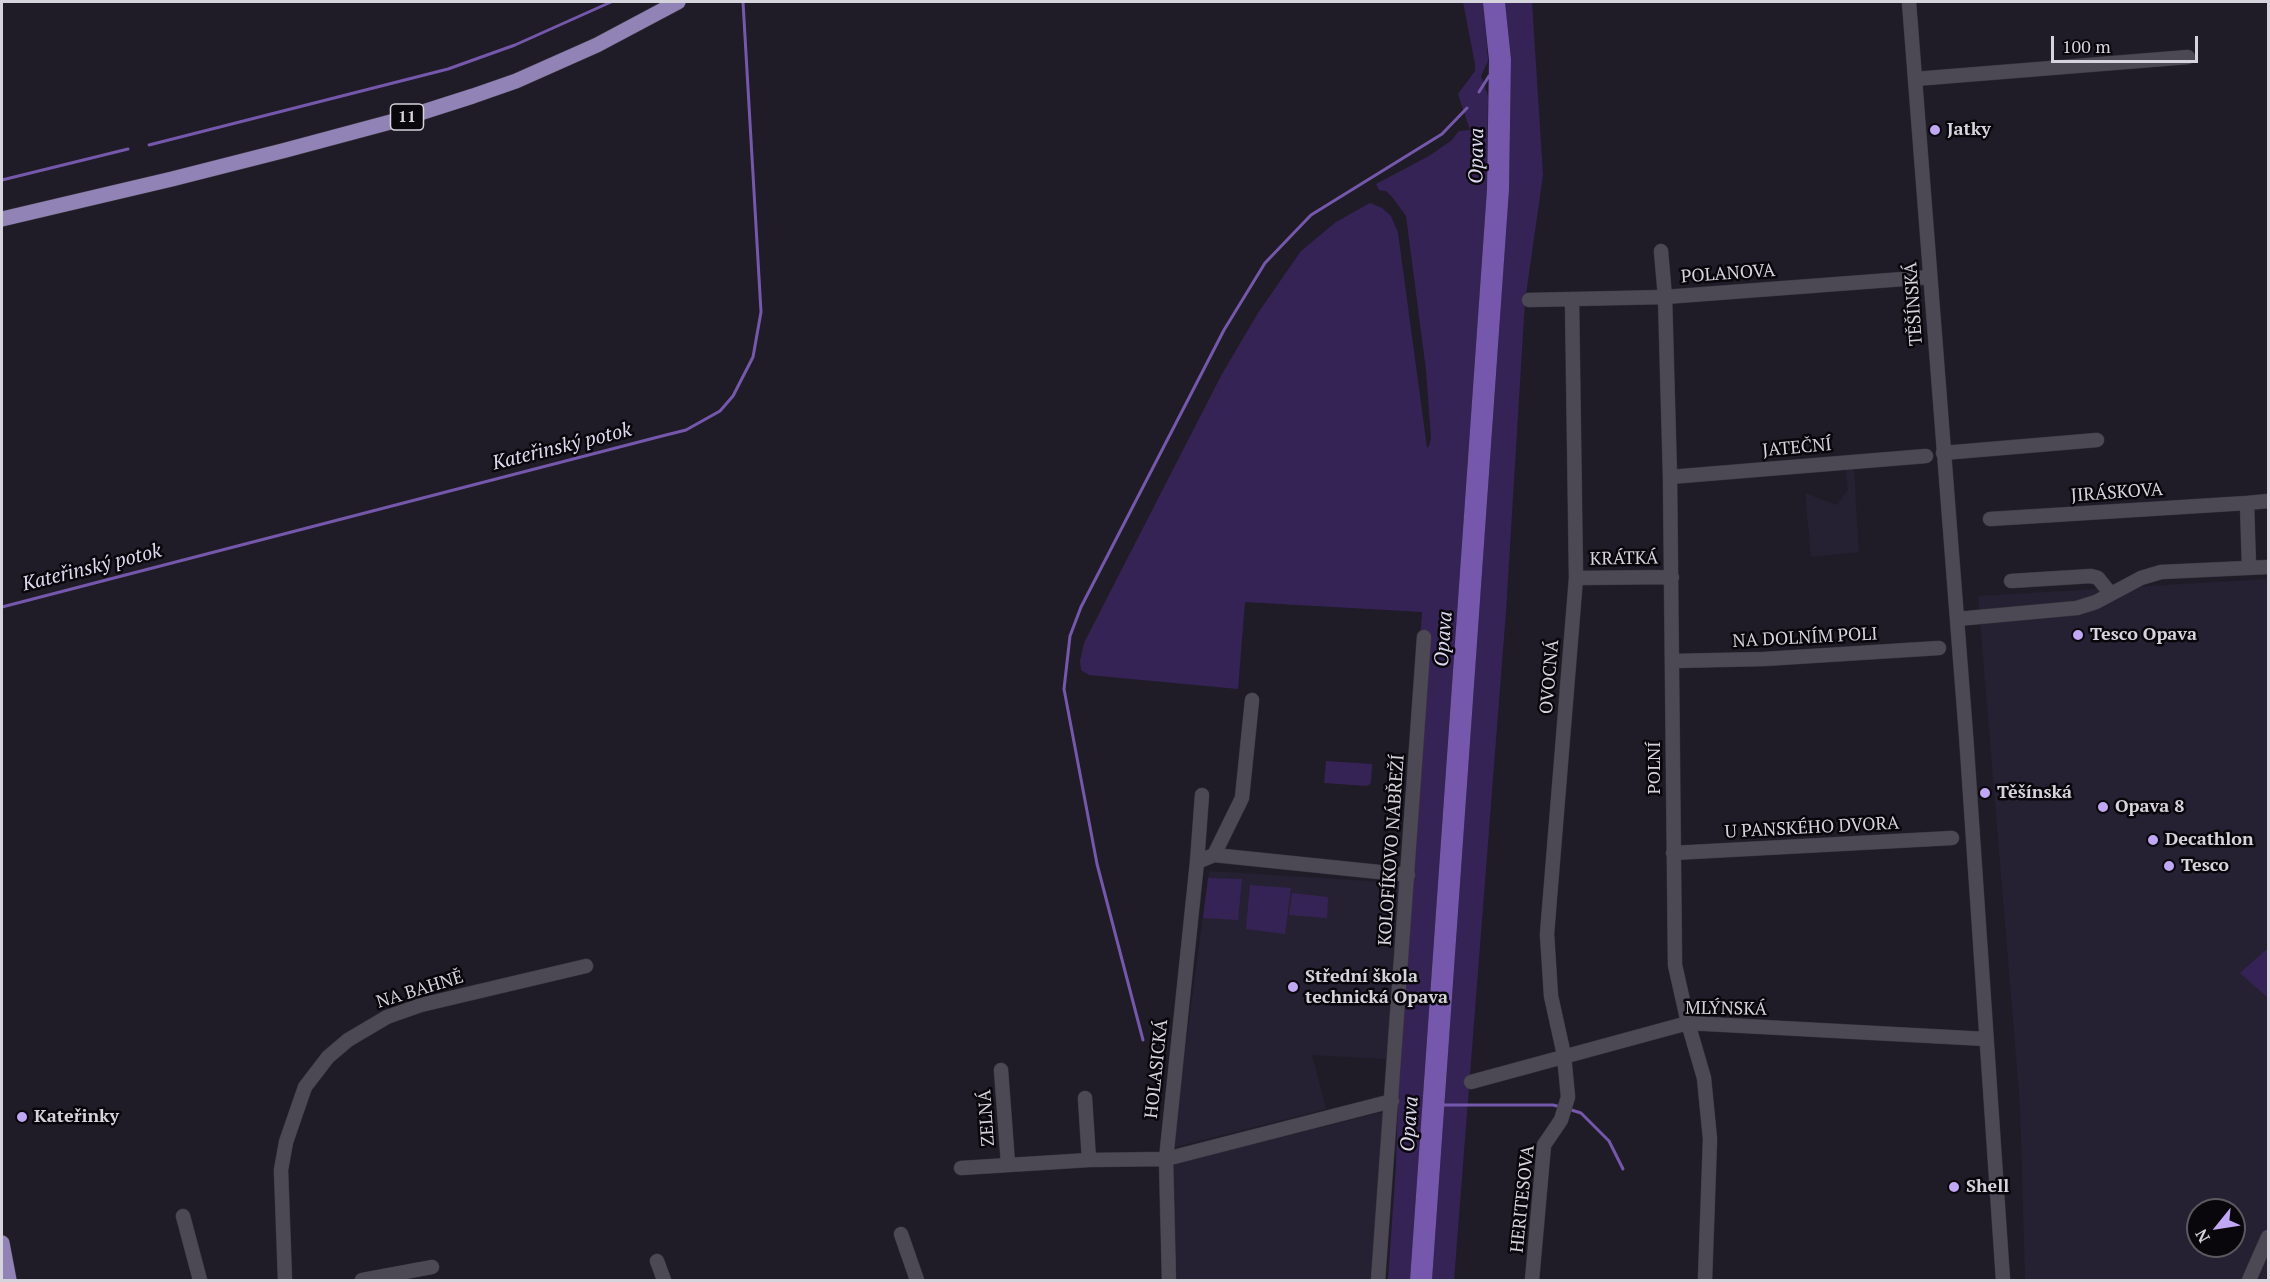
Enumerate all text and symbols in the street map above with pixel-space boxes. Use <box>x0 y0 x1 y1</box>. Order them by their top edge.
scale bar <box>2054 24 2201 62</box>
text: 100 m <box>2062 34 2111 58</box>
road number: 11 <box>390 104 424 130</box>
place label: Jatky <box>1947 119 1991 141</box>
marker: Jatky <box>1928 123 1942 137</box>
water label: Opava <box>1465 128 1489 184</box>
street label: POLANOVA <box>1680 260 1776 288</box>
street label: TĚŠÍNSKÁ <box>1900 261 1928 347</box>
water label: Kateřinský potok <box>490 418 634 476</box>
street label: JATEČNÍ <box>1761 434 1833 462</box>
street label: JIRÁSKOVA <box>2070 479 2164 507</box>
water label: Kateřinský potok <box>20 539 164 597</box>
street label: KRÁTKÁ <box>1590 548 1658 570</box>
water label: Opava <box>1430 610 1458 668</box>
street label: NA DOLNÍM POLI <box>1732 623 1878 653</box>
place label: Tesco Opava <box>2090 624 2197 646</box>
marker: Tesco Opava <box>2071 628 2085 642</box>
street label: OVOCNÁ <box>1536 639 1564 715</box>
street label: POLNÍ <box>1644 741 1666 795</box>
street label: KOLOFÍKOVO NÁBŘEŽÍ <box>1375 754 1409 946</box>
place label: Těšínská <box>1997 782 2072 804</box>
marker: Těšínská <box>1978 786 1992 800</box>
place label: Opava 8 <box>2115 796 2184 818</box>
marker: Opava 8 <box>2096 800 2110 814</box>
street label: U PANSKÉHO DVORA <box>1724 813 1900 843</box>
place label: Decathlon <box>2165 829 2254 851</box>
marker: Decathlon <box>2146 833 2160 847</box>
place label: Tesco <box>2181 855 2229 877</box>
marker: Tesco <box>2162 859 2176 873</box>
place label: Střední škola technická Opava <box>1305 966 1448 1008</box>
street label: NA BAHNĚ <box>374 967 466 1013</box>
marker: Střední škola technická Opava <box>1286 980 1300 994</box>
street label: MLÝNSKÁ <box>1685 997 1767 1021</box>
street label: HOLASICKÁ <box>1141 1018 1173 1120</box>
street label: ZELNÁ <box>974 1089 1000 1147</box>
water label: Opava <box>1396 1095 1424 1153</box>
place label: Kateřinky <box>34 1106 119 1128</box>
marker: Kateřinky <box>15 1110 29 1124</box>
street label: HERITESOVA <box>1507 1144 1539 1254</box>
place label: Shell <box>1966 1176 2009 1198</box>
marker: Shell <box>1947 1180 1961 1194</box>
north arrow <box>2186 1198 2246 1258</box>
text: N <box>2190 1225 2215 1247</box>

